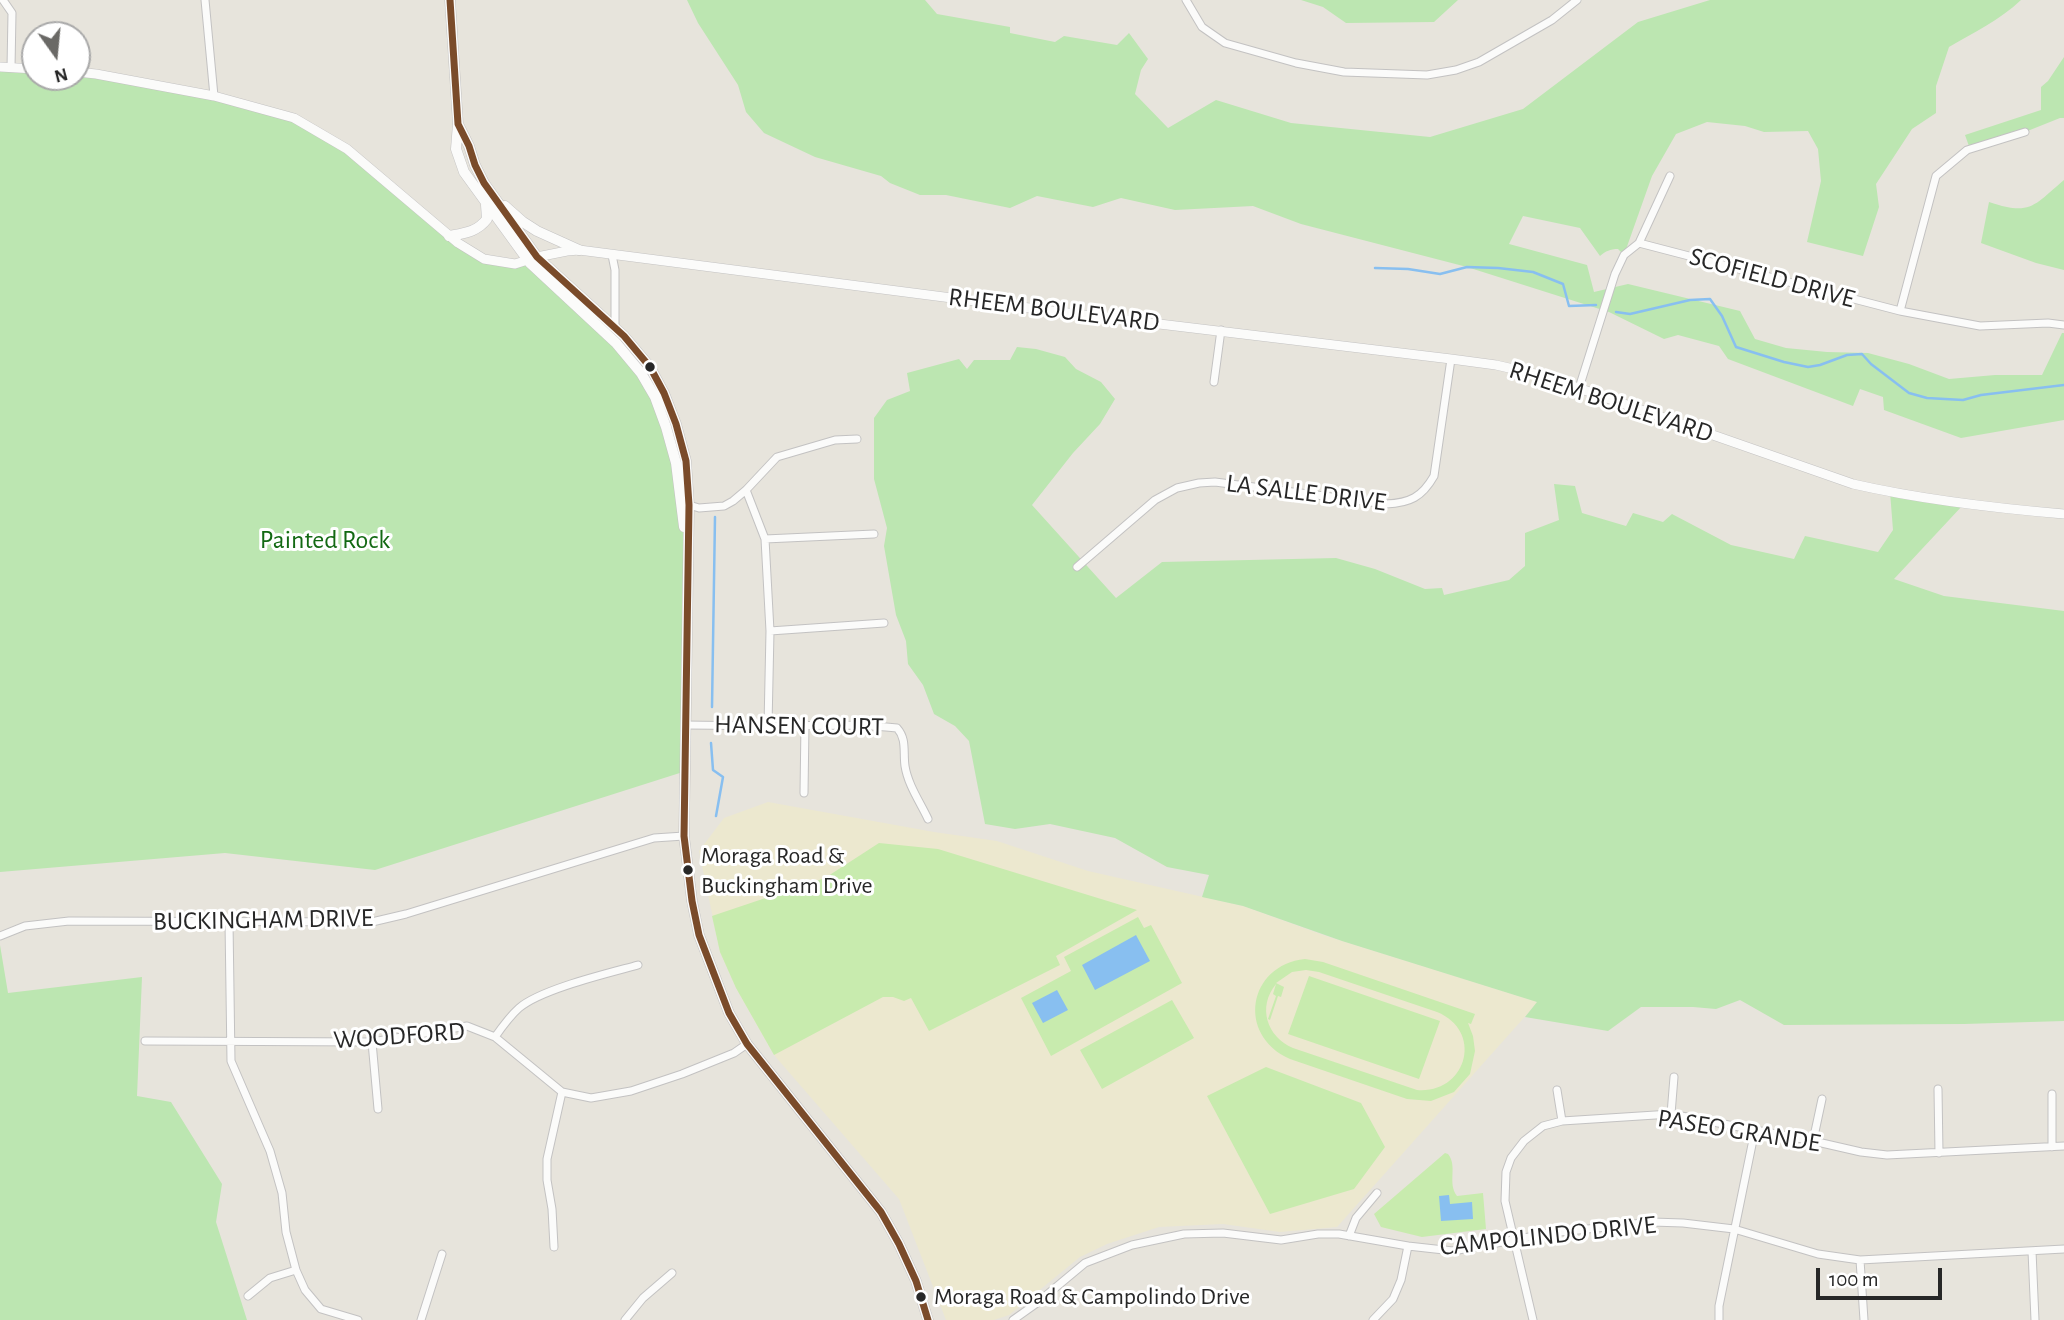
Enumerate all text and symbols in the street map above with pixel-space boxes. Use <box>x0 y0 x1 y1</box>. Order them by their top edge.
north arrow <box>21 21 91 91</box>
text: N <box>52 64 70 86</box>
street label: SCOFIELD DRIVE <box>1686 241 1858 315</box>
street label: RHEEM BOULEVARD <box>947 282 1161 338</box>
street label: RHEEM BOULEVARD <box>1505 354 1717 450</box>
unlabelled marker <box>643 360 657 374</box>
street label: LA SALLE DRIVE <box>1224 468 1388 518</box>
park label: Painted Rock <box>260 524 390 556</box>
street label: HANSEN COURT <box>714 709 884 743</box>
place label: Moraga Road & Buckingham Drive <box>701 842 873 898</box>
marker: Moraga Road & Buckingham Drive <box>681 863 695 877</box>
street label: BUCKINGHAM DRIVE <box>153 902 373 938</box>
street label: WOODFORD <box>332 1016 466 1056</box>
street label: PASEO GRANDE <box>1655 1103 1823 1159</box>
street label: CAMPOLINDO DRIVE <box>1438 1209 1658 1263</box>
scale bar <box>1819 1254 1945 1298</box>
text: 100 m <box>1829 1269 1879 1290</box>
place label: Moraga Road & Campolindo Drive <box>934 1283 1250 1311</box>
marker: Moraga Road & Campolindo Drive <box>914 1290 928 1304</box>

